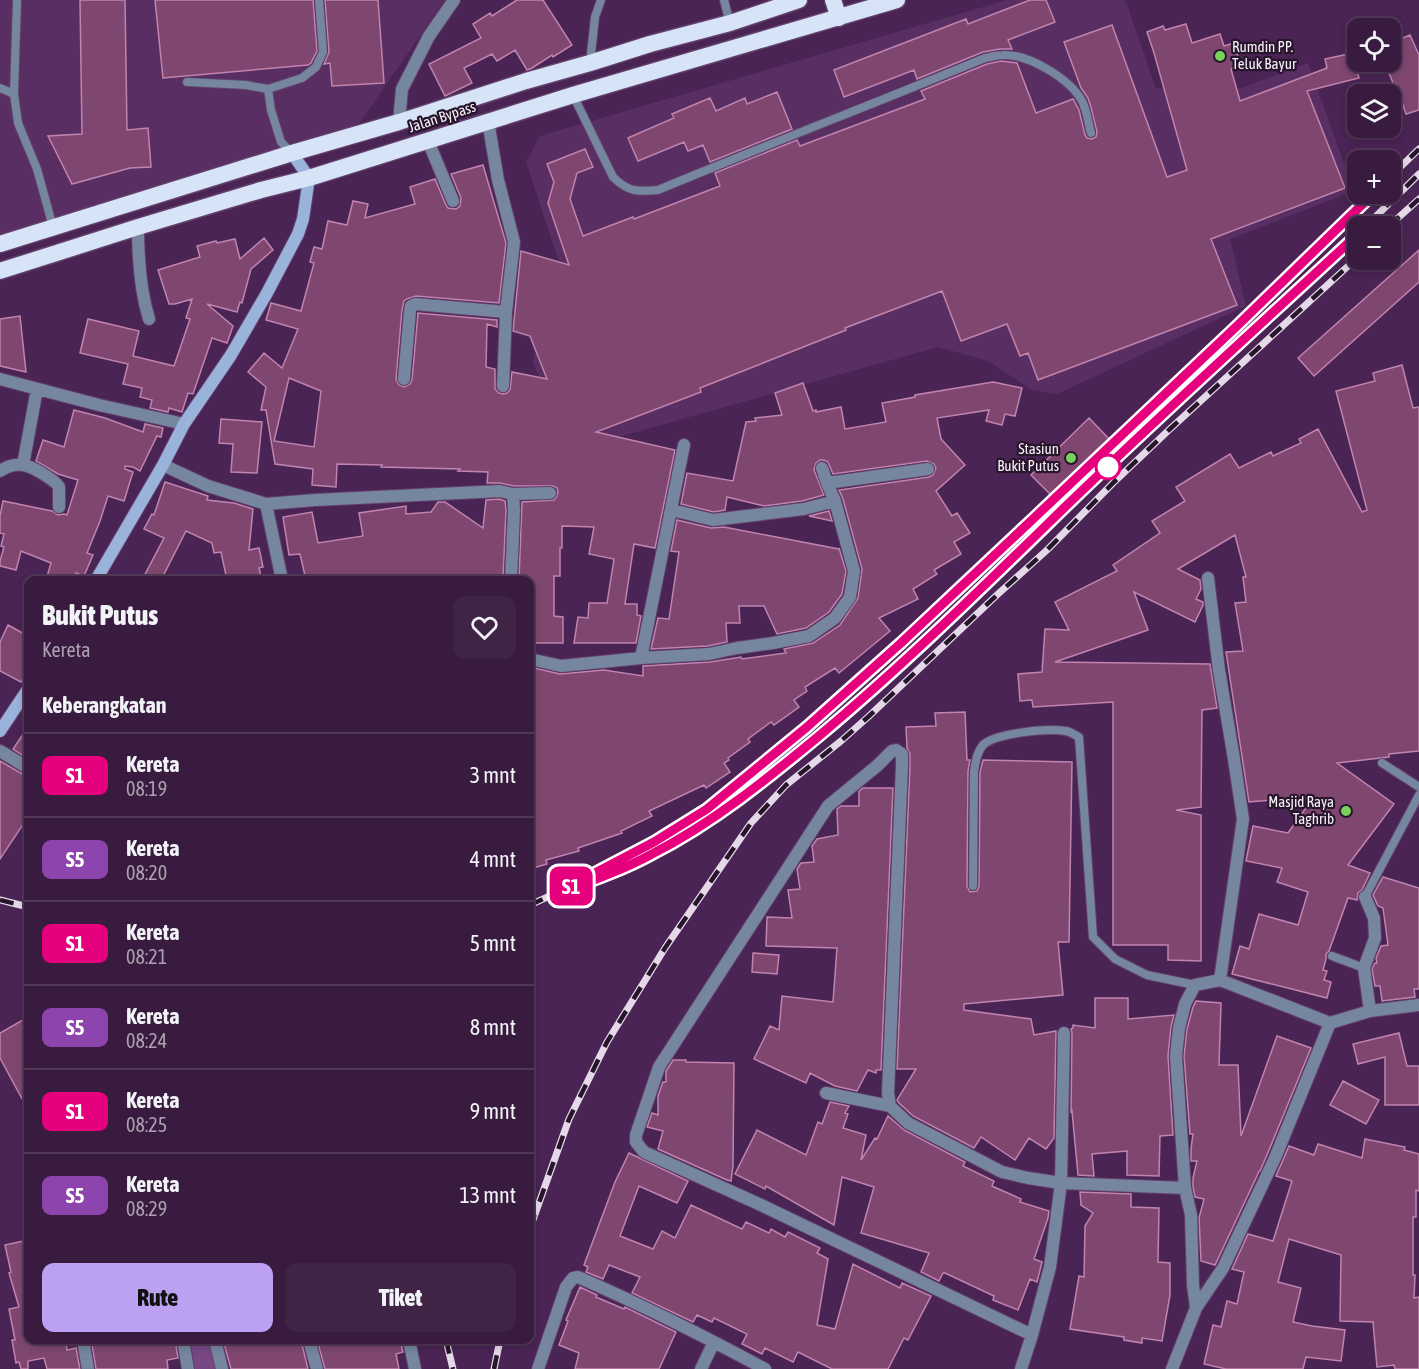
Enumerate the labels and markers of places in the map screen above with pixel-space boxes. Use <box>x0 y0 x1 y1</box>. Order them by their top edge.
place label: Rumdin PP. Teluk Bayur <box>1232 38 1297 72</box>
marker: Rumdin PP. Teluk Bayur <box>1213 49 1227 63</box>
place label: Stasiun Bukit Putus <box>997 440 1059 474</box>
marker: Stasiun Bukit Putus <box>1064 451 1078 465</box>
unlabelled marker <box>1095 454 1121 480</box>
place label: Masjid Raya Taghrib <box>1268 793 1334 827</box>
marker: Masjid Raya Taghrib <box>1339 804 1353 818</box>

